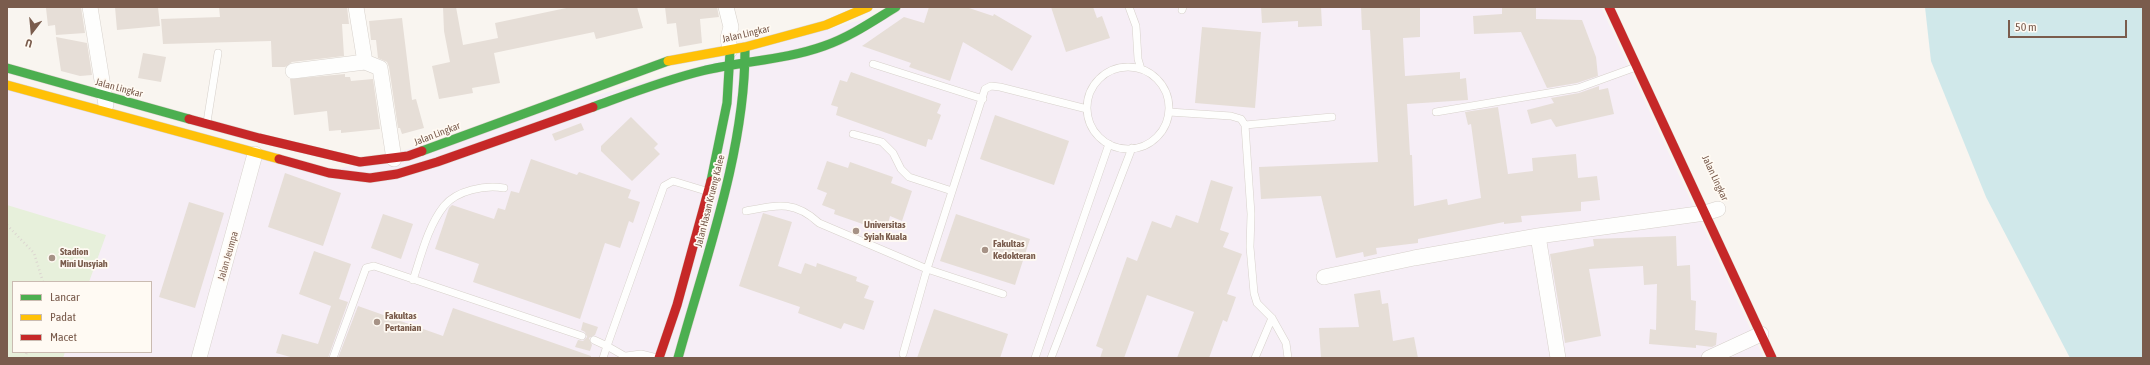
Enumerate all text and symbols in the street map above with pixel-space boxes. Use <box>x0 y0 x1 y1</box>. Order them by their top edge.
north arrow <box>12 12 52 52</box>
scale bar <box>2010 12 2129 38</box>
text: 50 m <box>2015 20 2037 34</box>
street label: Jalan Lingkar <box>721 23 771 45</box>
text: U <box>24 37 33 50</box>
street label: Jalan Lingkar <box>94 76 144 100</box>
street label: Jalan Lingkar <box>412 120 462 148</box>
street label: Jalan Lingkar <box>1699 153 1731 203</box>
street label: Jalan Hasan Krueng Kalee <box>693 154 727 248</box>
place label: Universitas Syiah Kuala <box>864 219 907 242</box>
marker: Universitas Syiah Kuala <box>851 226 861 236</box>
street label: Jalan Jeumpa <box>215 230 241 282</box>
place label: Fakultas Kedokteran <box>993 238 1036 262</box>
marker: Fakultas Kedokteran <box>980 245 990 255</box>
place label: Stadion Mini Unsyiah <box>60 246 108 270</box>
marker: Stadion Mini Unsyiah <box>47 253 57 263</box>
legend <box>12 281 152 353</box>
text: Lancar <box>50 290 80 304</box>
text: Padat <box>50 310 76 324</box>
place label: Fakultas Pertanian <box>385 310 421 334</box>
marker: Fakultas Pertanian <box>372 317 382 327</box>
text: Macet <box>50 330 77 344</box>

